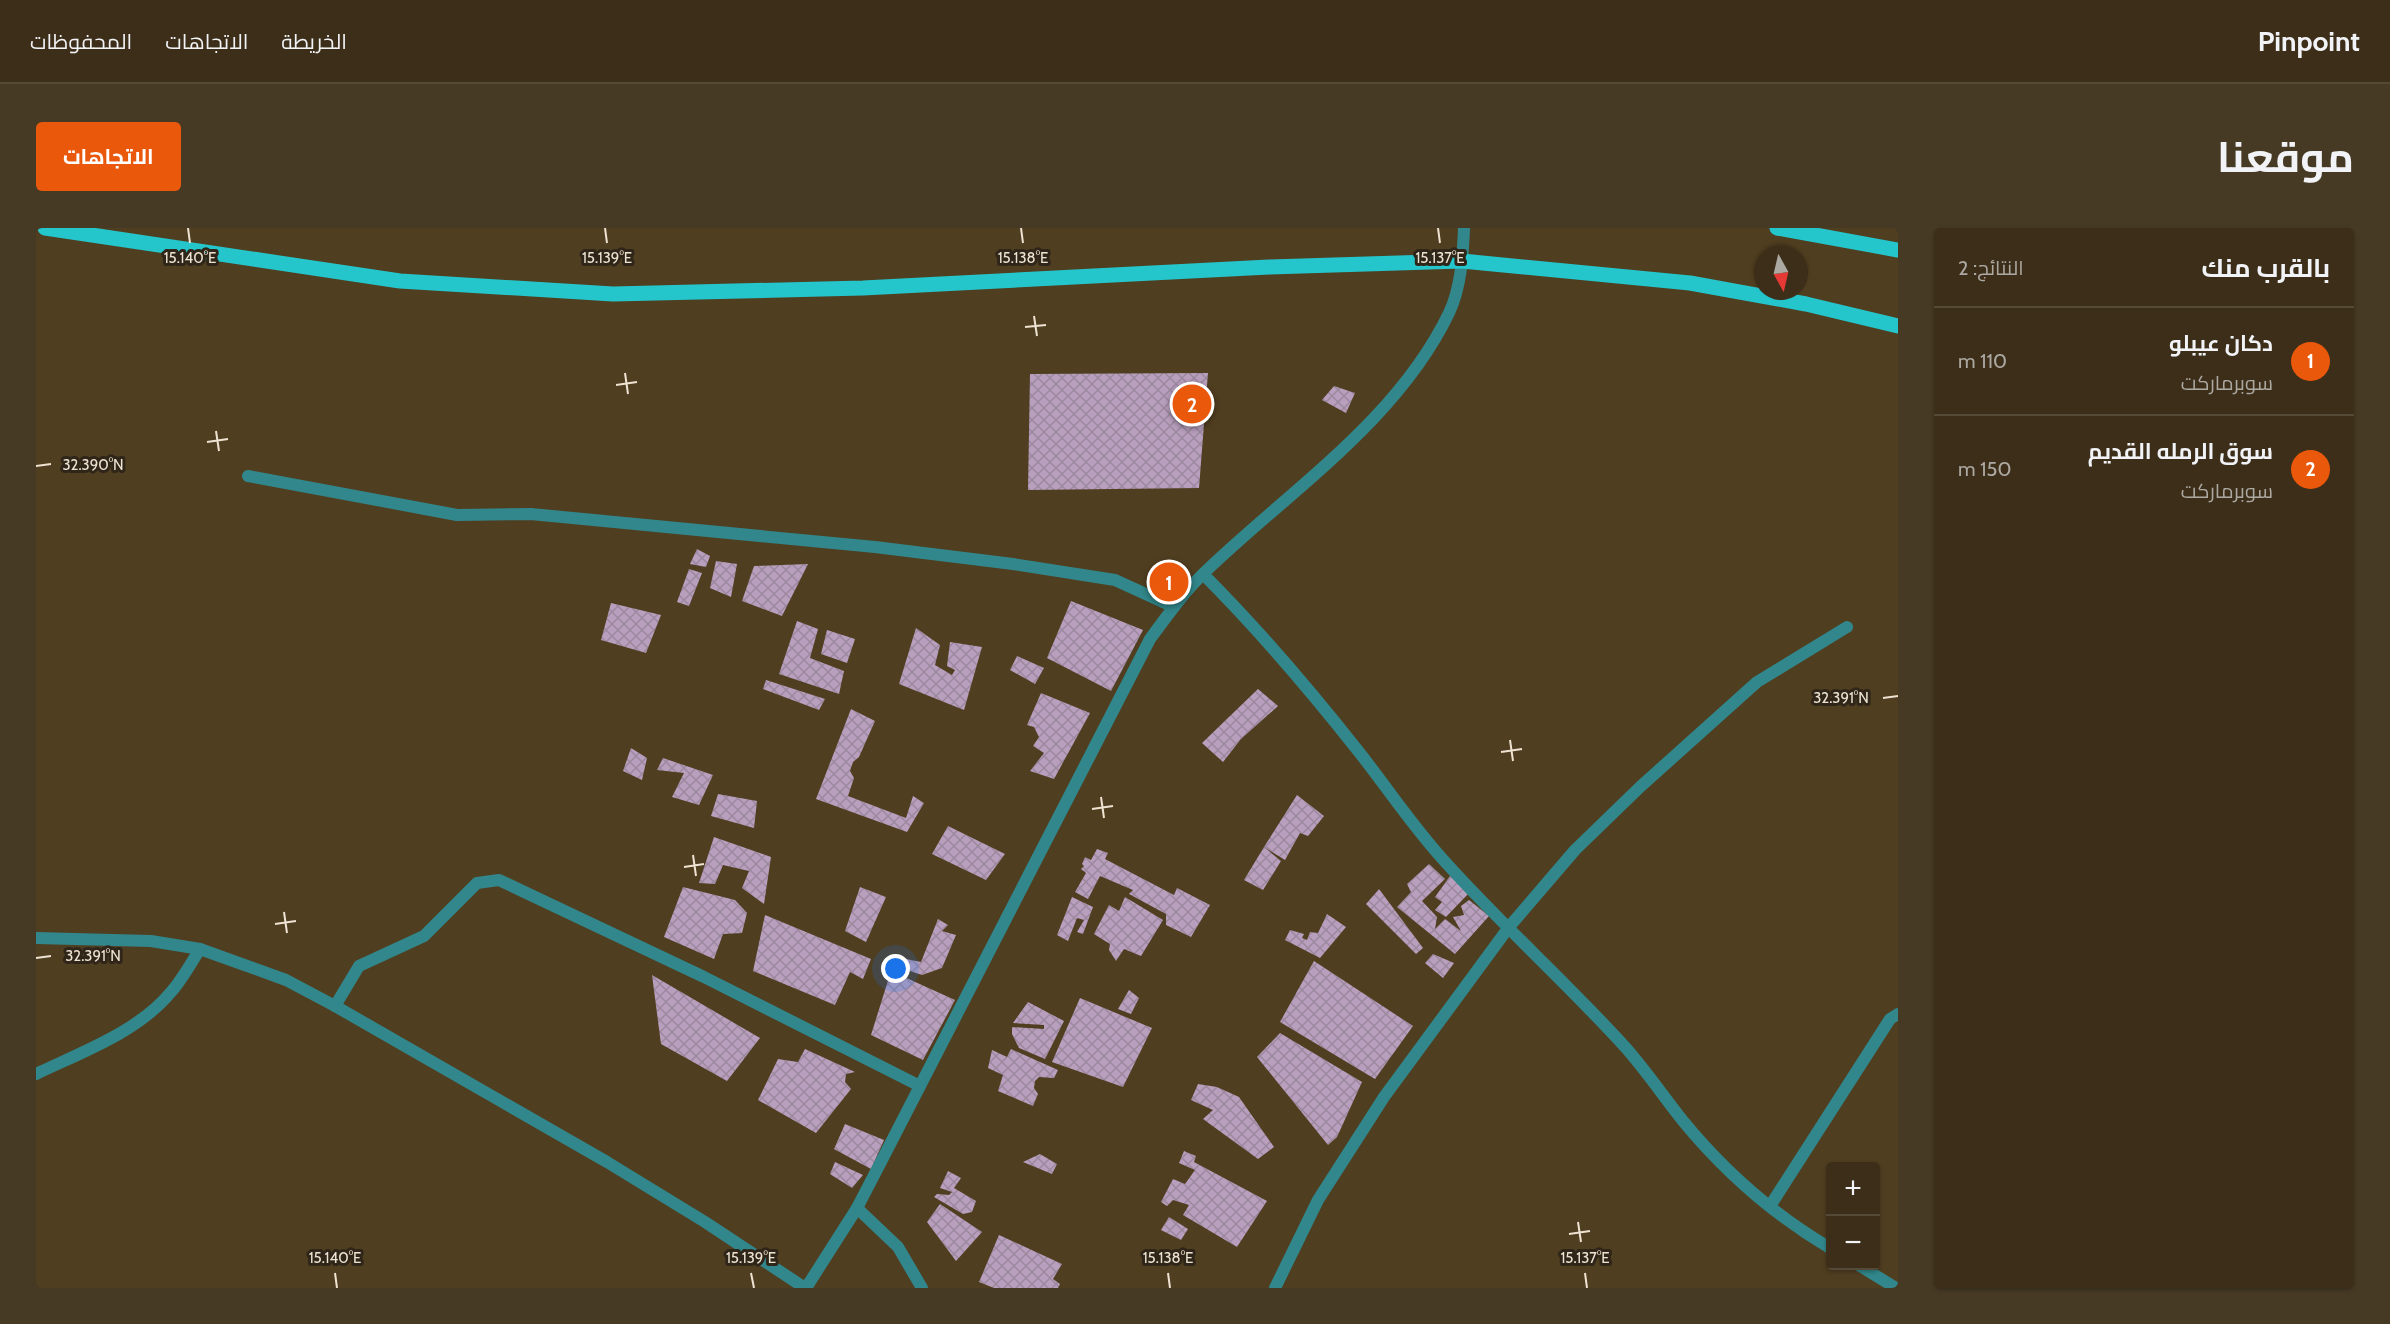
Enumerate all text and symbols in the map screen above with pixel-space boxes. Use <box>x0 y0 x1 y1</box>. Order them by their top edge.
text: Pinpoint <box>2258 24 2360 58</box>
text: المحفوظات <box>30 29 132 54</box>
text: الاتجاهات <box>165 29 248 54</box>
text: الخريطة <box>281 29 347 54</box>
button: الاتجاهات <box>36 122 181 191</box>
text: موقعنا <box>2217 131 2354 183</box>
north arrow <box>1754 246 1808 300</box>
text: 15.140°E <box>164 249 216 267</box>
text: 15.139°E <box>582 249 632 267</box>
text: 15.138°E <box>998 249 1048 267</box>
text: 15.137°E <box>1415 249 1465 267</box>
text: بالقرب منك <box>2202 252 2330 284</box>
text: النتائج: 2 <box>1958 256 2024 280</box>
text: دكان عيبلو <box>2169 330 2273 357</box>
text: 110 m <box>1958 349 2007 373</box>
text: 1 <box>2307 349 2314 373</box>
text: سوبرماركت <box>2181 371 2273 395</box>
pin: 2 <box>1172 382 1212 426</box>
text: سوق الرمله القديم <box>2088 438 2273 465</box>
text: 32.390°N <box>62 456 124 474</box>
text: 150 m <box>1958 457 2011 481</box>
text: 2 <box>2305 457 2316 481</box>
text: سوبرماركت <box>2181 479 2273 503</box>
pin: 1 <box>1150 560 1188 604</box>
text: 32.391°N <box>1813 689 1869 707</box>
text: 32.391°N <box>65 947 121 965</box>
your location <box>881 954 910 983</box>
map controls <box>1826 1162 1880 1270</box>
button: + <box>1826 1162 1880 1216</box>
button: − <box>1826 1216 1880 1270</box>
text: 15.140°E <box>309 1249 361 1267</box>
text: 15.139°E <box>726 1249 776 1267</box>
text: 15.138°E <box>1143 1249 1193 1267</box>
text: 15.137°E <box>1560 1249 1610 1267</box>

